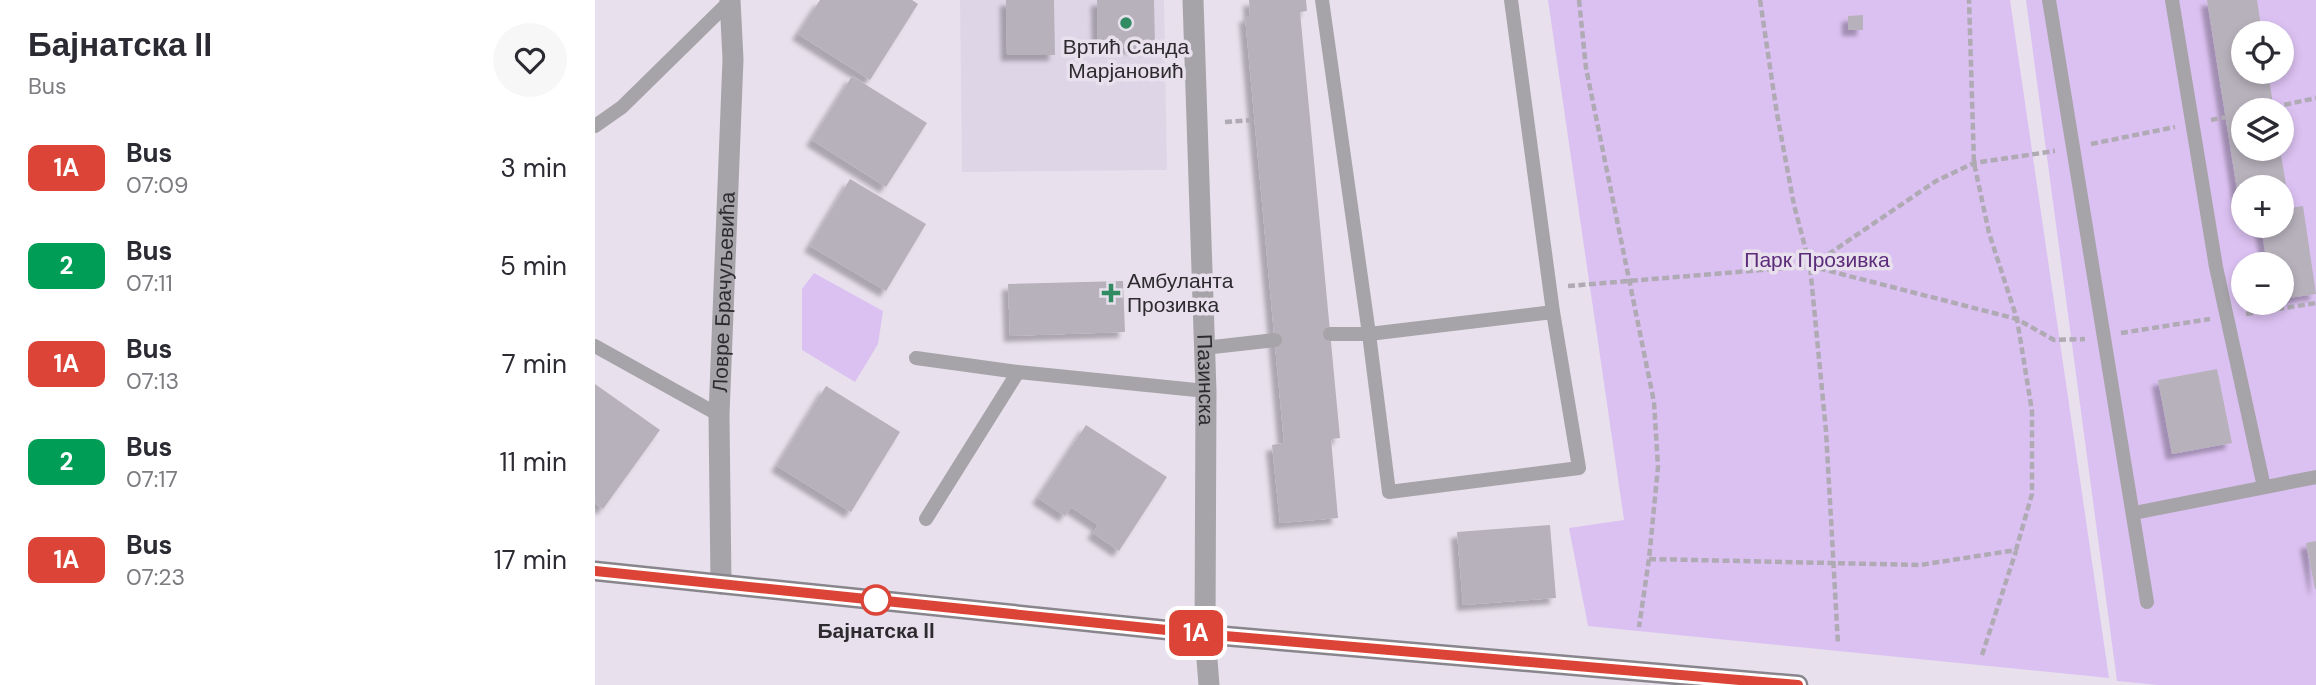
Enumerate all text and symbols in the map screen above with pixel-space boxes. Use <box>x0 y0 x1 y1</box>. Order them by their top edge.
marker: Вртић Санда Марјановић <box>1118 15 1134 31</box>
map controls <box>2231 21 2294 315</box>
button: locate <box>2231 21 2294 84</box>
text: Бајнатска II <box>28 23 212 66</box>
button: heart <box>493 23 567 97</box>
place label: Вртић Санда Марјановић <box>1063 33 1190 85</box>
text: Bus <box>28 71 67 101</box>
button: layers <box>2231 98 2294 161</box>
text: Bus <box>126 136 172 170</box>
text: 3 min <box>500 151 567 185</box>
text: 1A <box>54 152 79 183</box>
text: 07:09 <box>126 170 189 200</box>
button: + <box>2231 175 2294 238</box>
street label: Ловре Брачуљевића <box>706 191 742 393</box>
text: Bus <box>126 234 172 268</box>
park label: Парк Прозивка <box>1744 246 1890 274</box>
text: 5 min <box>500 249 567 283</box>
text: 2 <box>60 250 73 281</box>
button: − <box>2231 252 2294 315</box>
place label: Амбуланта Прозивка <box>1127 267 1234 319</box>
text: 07:11 <box>126 268 173 298</box>
marker: Амбуланта Прозивка <box>1101 283 1121 303</box>
text: Bus <box>126 332 172 366</box>
street label: Пазинска <box>1190 334 1220 426</box>
text: 7 min <box>502 347 567 381</box>
text: 1A <box>54 348 79 379</box>
text: 07:13 <box>126 366 179 396</box>
text: Bus <box>126 430 172 464</box>
text: 11 min <box>500 445 567 479</box>
text: 2 <box>60 446 73 477</box>
text: 07:17 <box>126 464 178 494</box>
text: Bus <box>126 528 172 562</box>
text: 17 min <box>494 543 567 577</box>
text: 1A <box>54 544 79 575</box>
text: 07:23 <box>126 562 185 592</box>
marker: Бајнатска II <box>861 585 891 615</box>
line badge: 1A <box>1165 610 1227 656</box>
place label: Бајнатска II <box>817 617 935 645</box>
text: 1A <box>1183 617 1209 648</box>

